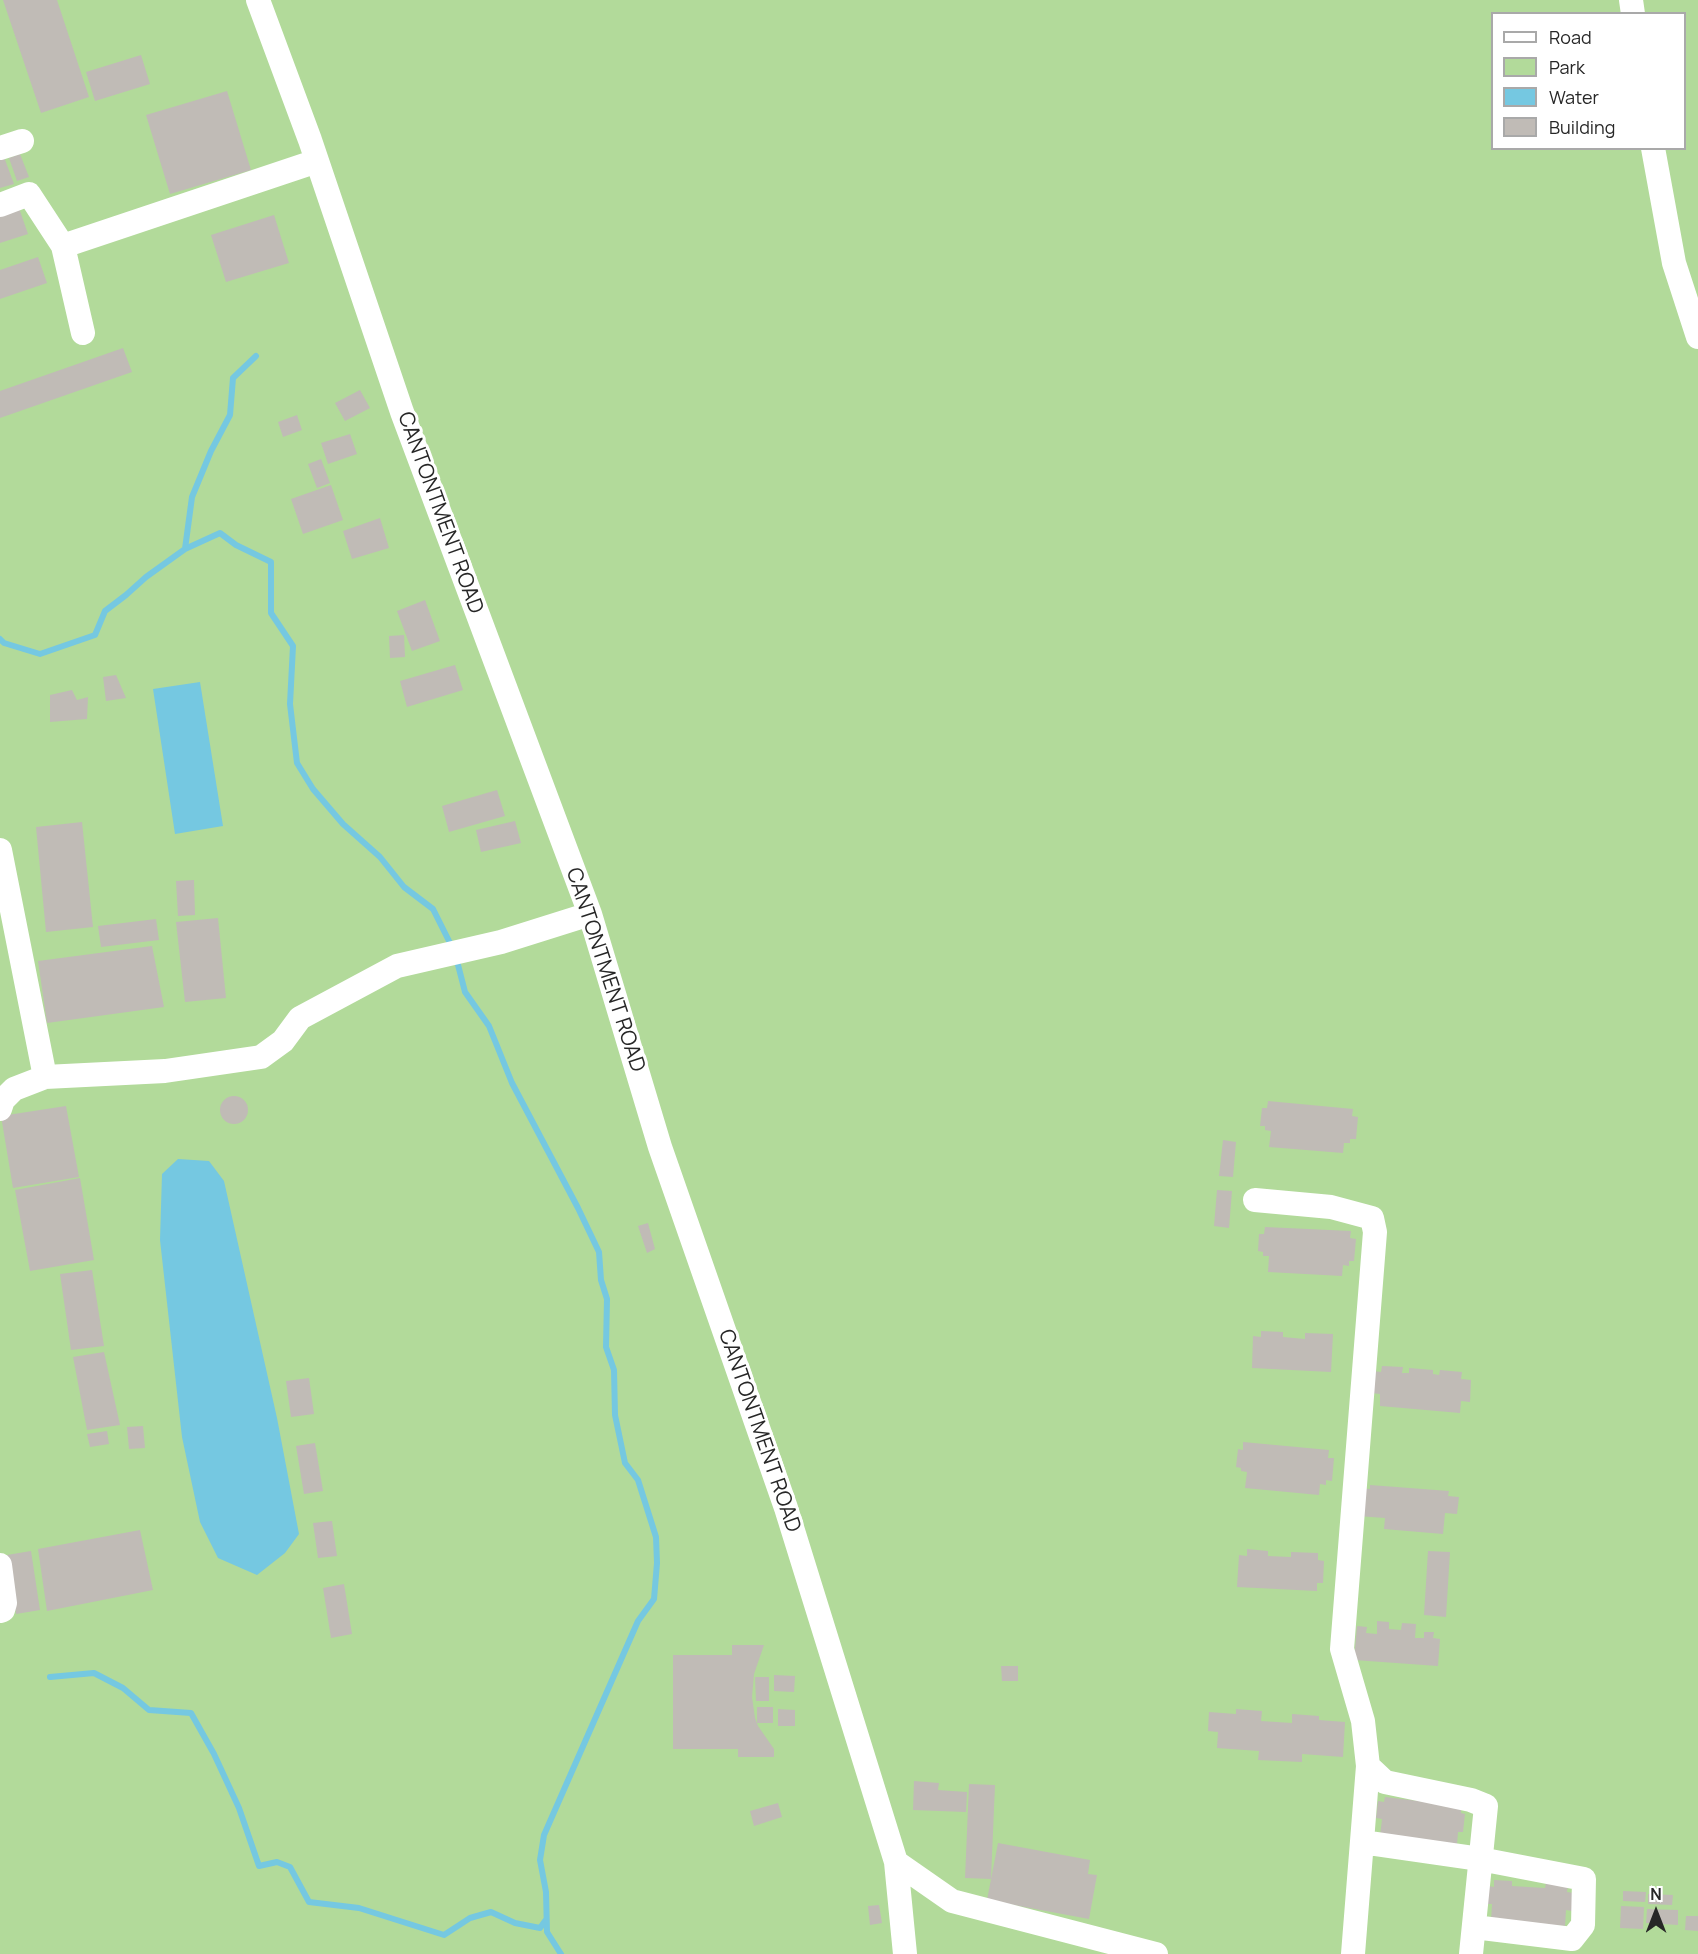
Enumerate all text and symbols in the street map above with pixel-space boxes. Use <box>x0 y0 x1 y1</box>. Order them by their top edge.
legend <box>1491 12 1686 150</box>
text: Road <box>1549 25 1592 49</box>
text: Park <box>1549 55 1585 79</box>
text: Water <box>1549 85 1599 109</box>
text: Building <box>1549 115 1615 139</box>
street label: CANTONTMENT ROAD <box>392 409 488 617</box>
street label: CANTONTMENT ROAD <box>560 865 650 1075</box>
street label: CANTONTMENT ROAD <box>712 1326 806 1536</box>
north arrow <box>1626 1882 1686 1942</box>
text: N <box>1650 1883 1662 1905</box>

